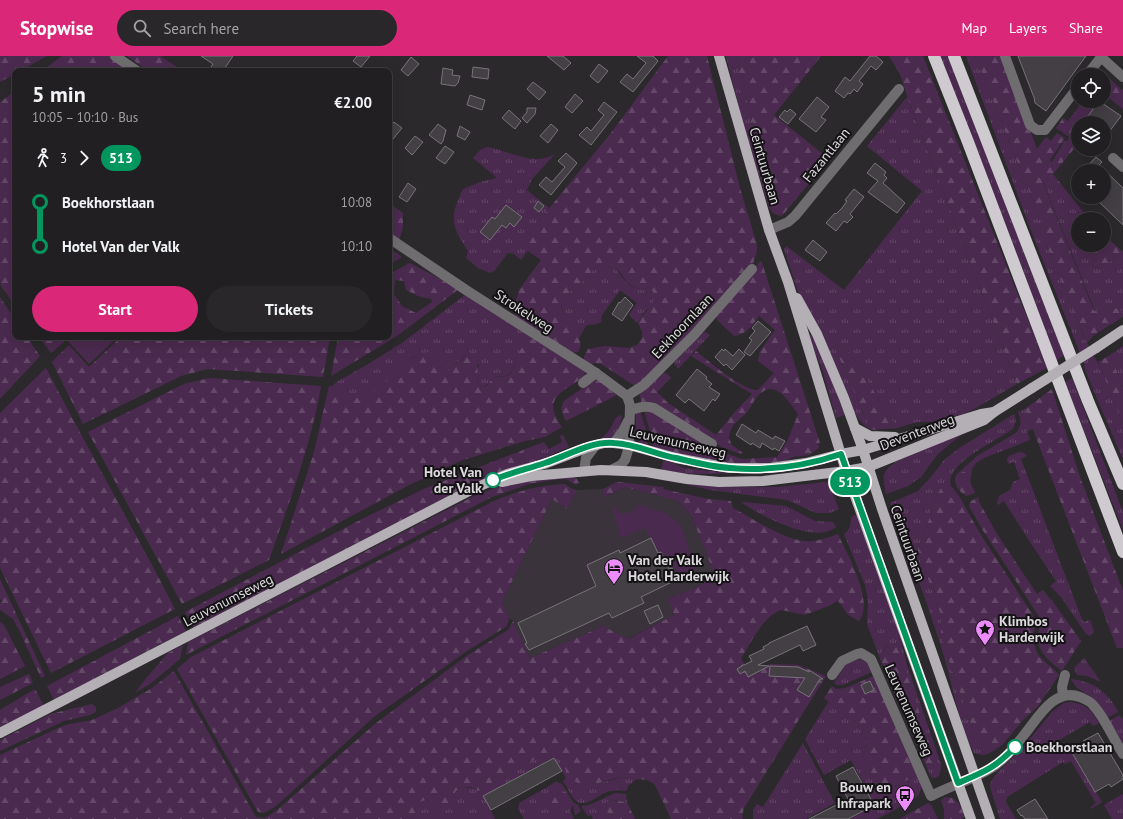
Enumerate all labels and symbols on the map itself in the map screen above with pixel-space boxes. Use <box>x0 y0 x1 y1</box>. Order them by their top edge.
street label: Fazantlaan <box>798 124 854 186</box>
street label: Ceintuurbaan <box>745 125 785 207</box>
street label: Strokelweg <box>491 285 557 337</box>
street label: Eekhoornlaan <box>647 290 717 362</box>
street label: Deventerweg <box>877 410 957 454</box>
street label: Leuvenumseweg <box>628 422 728 462</box>
place label: Hotel Van der Valk <box>424 463 482 497</box>
line badge: 513 <box>827 469 873 495</box>
marker: Hotel Van der Valk <box>485 472 501 488</box>
street label: Ceintuurbaan <box>887 502 929 584</box>
place label: Van der Valk Hotel Harderwijk <box>627 551 729 585</box>
hotel icon: Van der Valk Hotel Harderwijk <box>603 557 625 585</box>
street label: Leuvenumseweg <box>180 570 276 630</box>
place label: Klimbos Harderwijk <box>999 612 1064 646</box>
place icon: Klimbos Harderwijk <box>974 618 996 646</box>
street label: Leuvenumseweg <box>881 661 937 759</box>
place label: Boekhorstlaan <box>1026 738 1112 756</box>
marker: Boekhorstlaan <box>1007 739 1023 755</box>
place label: Bouw en Infrapark <box>837 778 891 812</box>
bus stop icon: Bouw en Infrapark <box>894 784 916 812</box>

